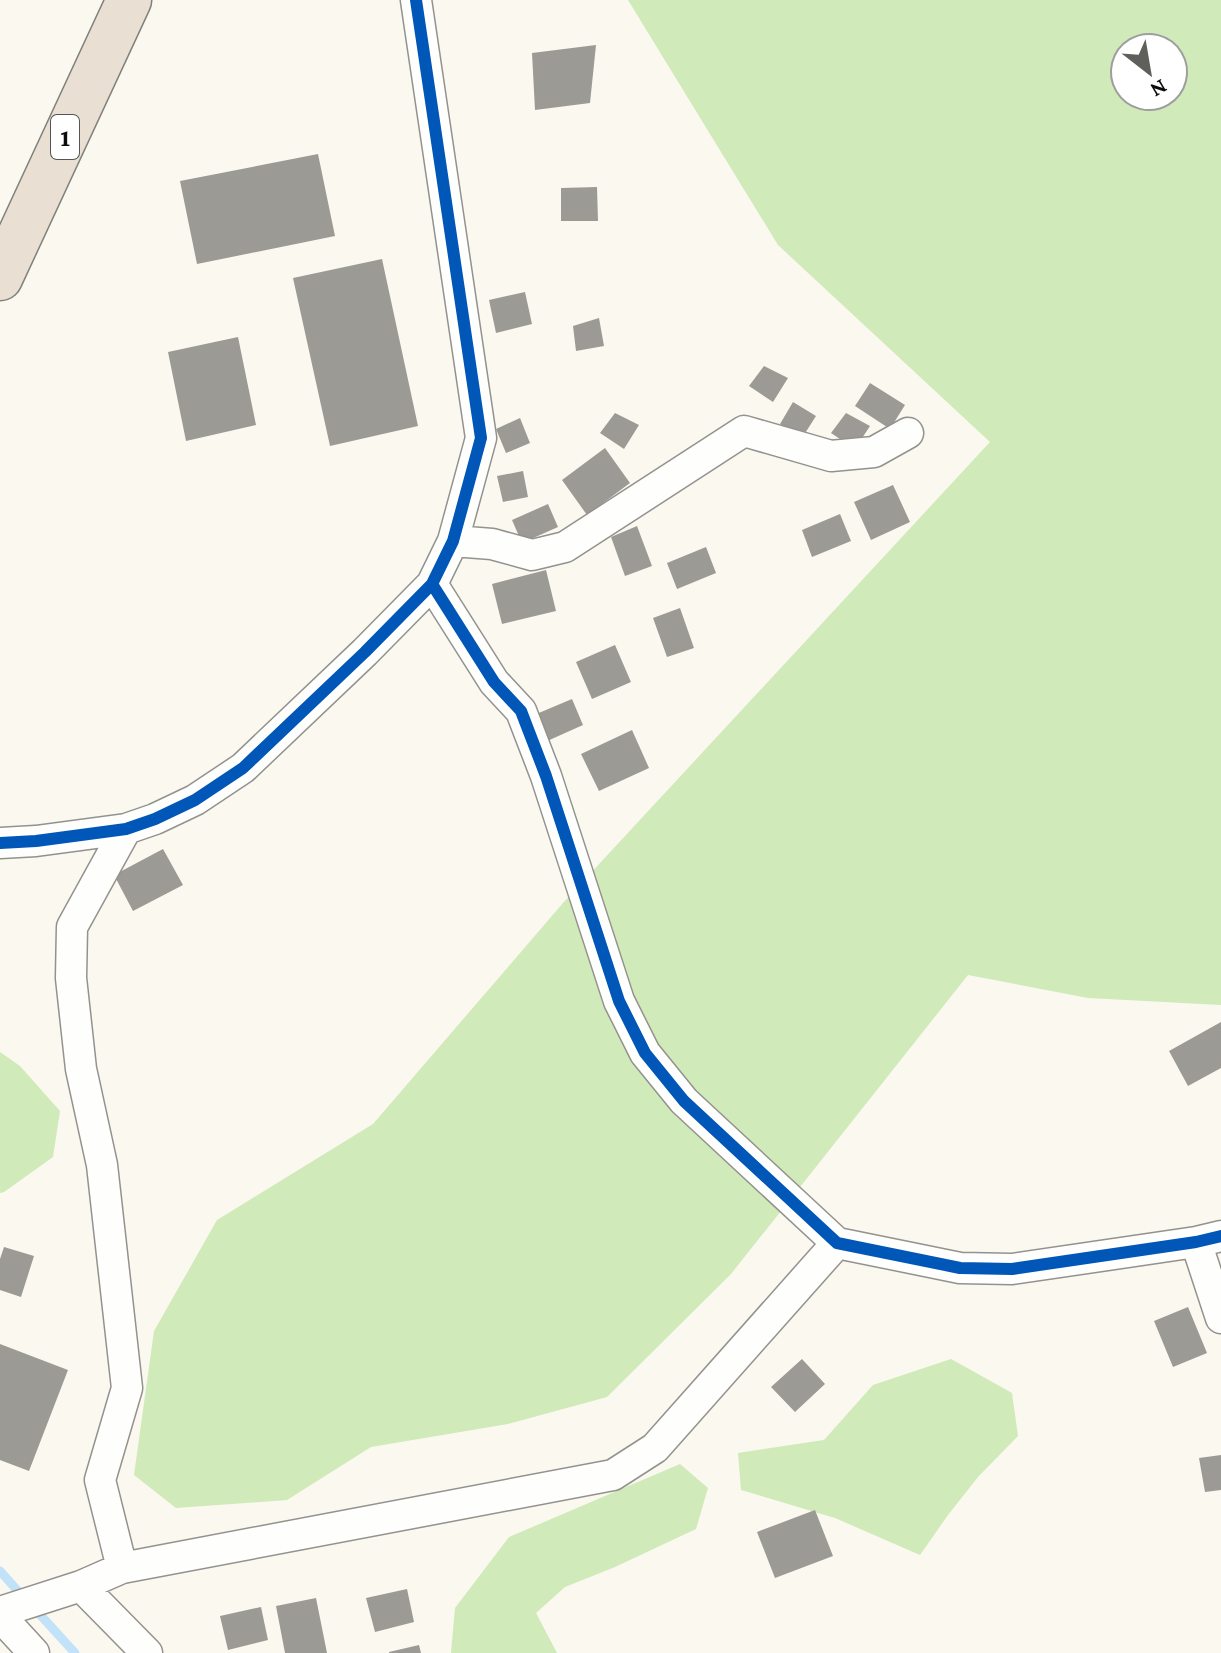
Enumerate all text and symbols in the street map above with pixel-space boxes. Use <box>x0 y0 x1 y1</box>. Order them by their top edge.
north arrow <box>1109 32 1189 112</box>
text: N <box>1146 74 1172 103</box>
road number: 1 <box>51 115 79 159</box>

